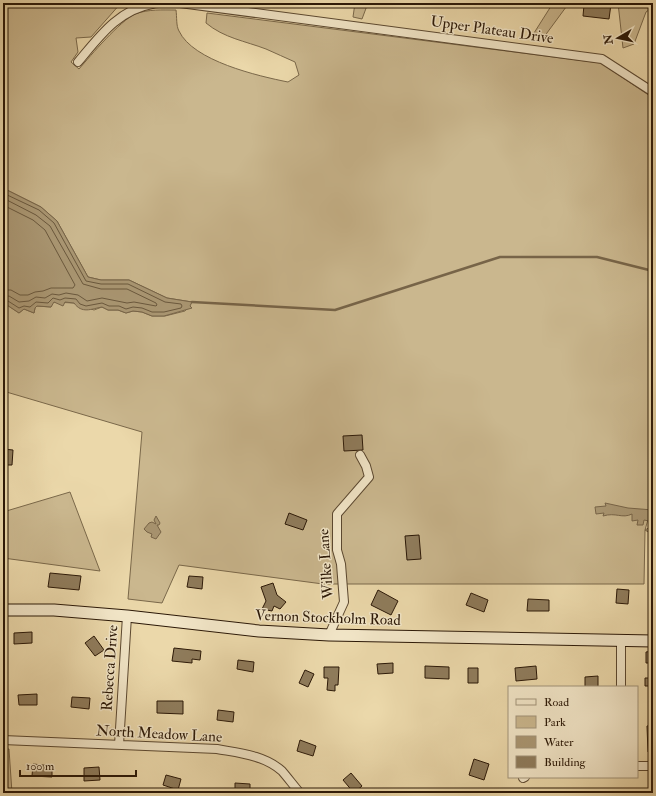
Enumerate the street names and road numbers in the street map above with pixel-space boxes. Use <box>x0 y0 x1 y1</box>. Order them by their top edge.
street label: Upper Plateau Drive <box>429 12 555 49</box>
street label: Wilke Lane <box>314 528 338 601</box>
street label: Vernon Stockholm Road <box>255 606 402 630</box>
street label: Rebecca Drive <box>98 624 122 712</box>
street label: North Meadow Lane <box>95 721 223 747</box>

